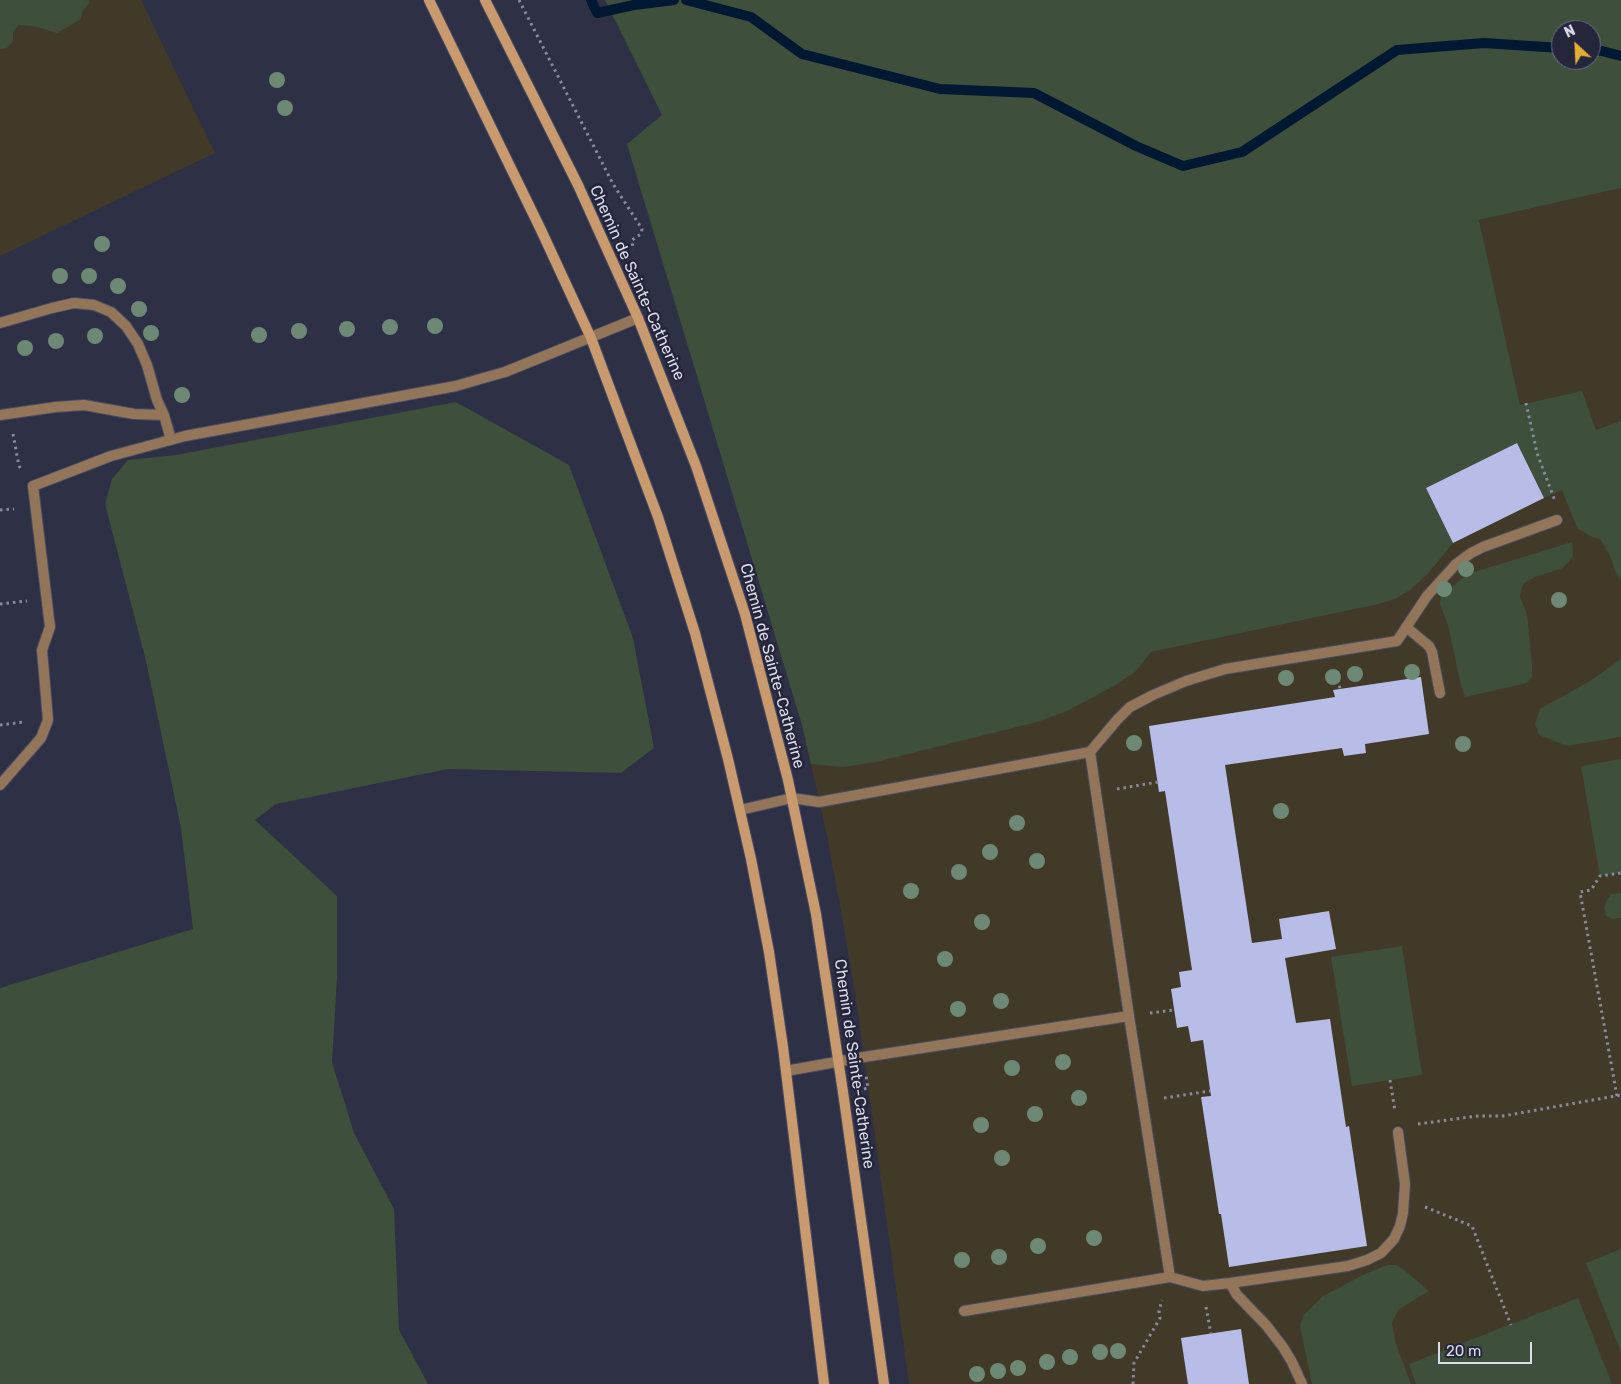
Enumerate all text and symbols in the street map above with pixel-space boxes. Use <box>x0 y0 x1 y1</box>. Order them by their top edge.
north arrow <box>1551 20 1601 70</box>
text: N <box>1562 22 1578 42</box>
street label: Chemin de Sainte-Catherine <box>585 182 689 384</box>
street label: Chemin de Sainte-Catherine <box>735 561 809 771</box>
street label: Chemin de Sainte-Catherine <box>830 958 878 1170</box>
scale bar <box>1441 1332 1535 1364</box>
text: 20 m <box>1446 1342 1481 1360</box>

